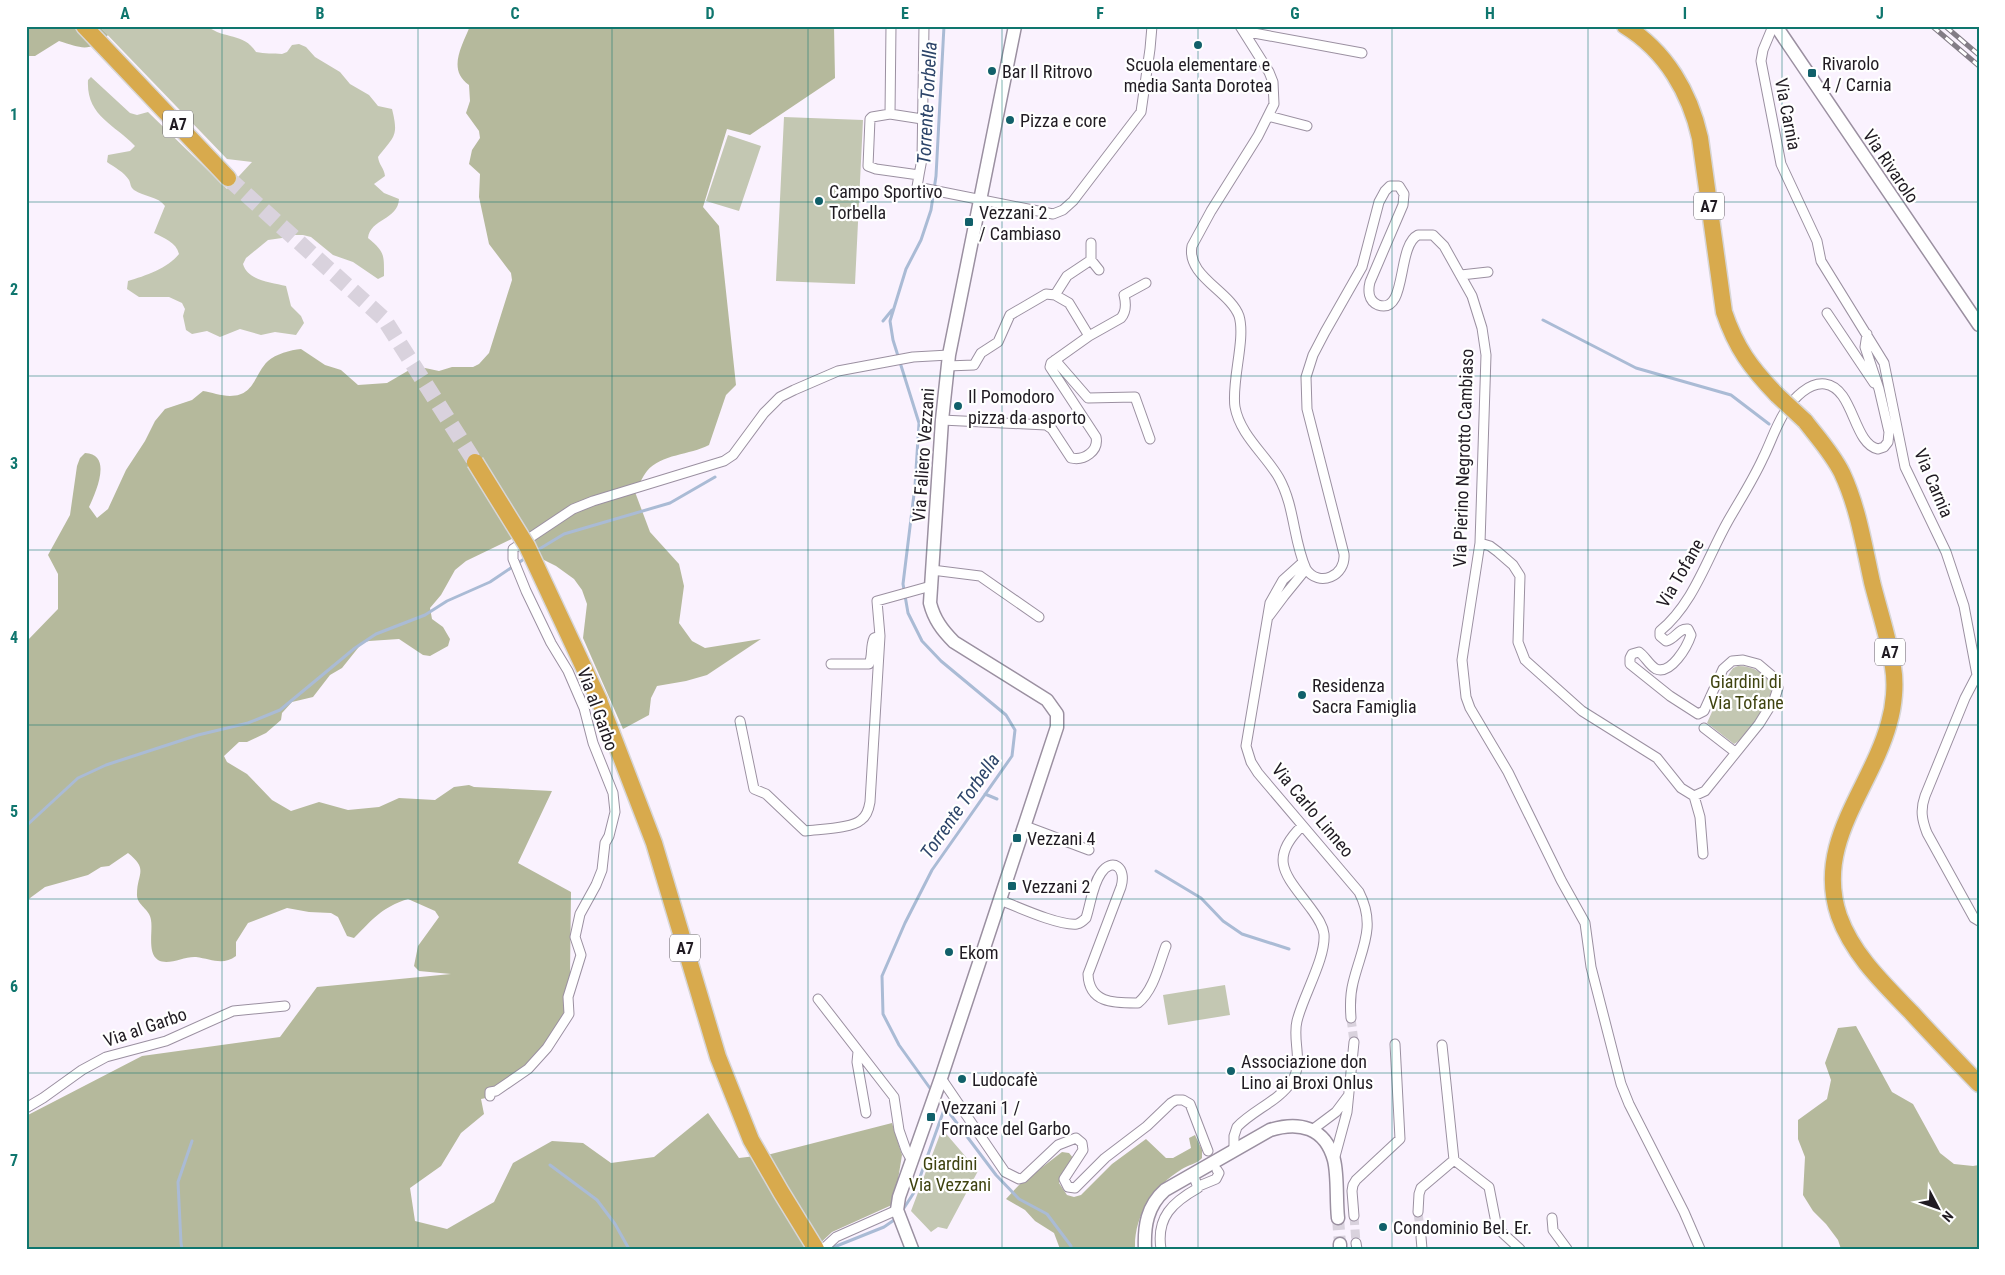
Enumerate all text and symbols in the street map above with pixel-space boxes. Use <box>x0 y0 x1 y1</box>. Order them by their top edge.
text: A <box>120 4 130 23</box>
text: B <box>316 4 325 23</box>
text: C <box>510 4 520 23</box>
text: D <box>705 4 715 23</box>
text: E <box>901 4 909 23</box>
text: F <box>1096 4 1104 23</box>
text: G <box>1290 4 1300 23</box>
text: H <box>1485 4 1495 23</box>
text: I <box>1683 4 1687 23</box>
text: J <box>1876 4 1884 23</box>
marker: Scuola elementare e media Santa Dorotea <box>1192 39 1204 51</box>
water label: Torrente Torbella <box>912 41 942 165</box>
place label: Rivarolo 4 / Carnia <box>1822 53 1892 95</box>
place label: Scuola elementare e media Santa Dorotea <box>1124 54 1272 96</box>
place label: Bar Il Ritrovo <box>1002 61 1093 82</box>
marker: Bar Il Ritrovo <box>986 65 998 77</box>
marker: Rivarolo 4 / Carnia <box>1806 67 1818 79</box>
street label: Via Carnia <box>1771 76 1805 152</box>
text: 1 <box>10 105 18 124</box>
road number: A7 <box>163 110 193 138</box>
place label: Pizza e core <box>1020 110 1106 131</box>
marker: Pizza e core <box>1004 114 1016 126</box>
street label: Via Rivarolo <box>1859 125 1923 207</box>
place label: Campo Sportivo Torbella <box>829 181 943 223</box>
road number: A7 <box>1694 192 1724 220</box>
marker: Campo Sportivo Torbella <box>813 195 825 207</box>
place label: Vezzani 2 / Cambiaso <box>979 202 1061 244</box>
marker: Vezzani 2 / Cambiaso <box>963 216 975 228</box>
text: 2 <box>10 280 18 299</box>
street label: Via Pierino Negrotto Cambiaso <box>1449 348 1477 568</box>
place label: Il Pomodoro pizza da asporto <box>968 386 1086 428</box>
street label: Via Faliero Vezzani <box>908 387 938 523</box>
marker: Il Pomodoro pizza da asporto <box>952 400 964 412</box>
street label: Via Carnia <box>1910 445 1958 521</box>
text: 3 <box>10 454 18 473</box>
street label: Via Tofane <box>1652 535 1708 611</box>
text: 4 <box>10 628 18 647</box>
road number: A7 <box>1875 638 1905 666</box>
street label: Via al Garbo <box>573 665 623 753</box>
park label: Giardini di Via Tofane <box>1708 671 1784 713</box>
place label: Residenza Sacra Famiglia <box>1312 675 1417 717</box>
marker: Residenza Sacra Famiglia <box>1296 689 1308 701</box>
water label: Torrente Torbella <box>915 749 1005 863</box>
street label: Via Carlo Linneo <box>1268 759 1358 861</box>
text: 5 <box>10 802 18 821</box>
place label: Vezzani 4 <box>1027 828 1096 849</box>
marker: Vezzani 4 <box>1011 832 1023 844</box>
place label: Vezzani 2 <box>1022 876 1091 897</box>
marker: Vezzani 2 <box>1006 880 1018 892</box>
road number: A7 <box>670 934 700 961</box>
place label: Ekom <box>959 942 999 963</box>
marker: Ekom <box>943 946 955 958</box>
text: 6 <box>10 977 18 996</box>
street label: Via al Garbo <box>101 1003 189 1051</box>
place label: Associazione don Lino ai Broxi Onlus <box>1241 1051 1373 1093</box>
marker: Associazione don Lino ai Broxi Onlus <box>1225 1065 1237 1077</box>
place label: Ludocafè <box>972 1069 1038 1090</box>
marker: Ludocafè <box>956 1073 968 1085</box>
place label: Vezzani 1 / Fornace del Garbo <box>941 1097 1071 1139</box>
marker: Vezzani 1 / Fornace del Garbo <box>925 1111 937 1123</box>
text: 7 <box>10 1151 18 1170</box>
park label: Giardini Via Vezzani <box>909 1153 991 1195</box>
north arrow <box>1912 1182 1962 1232</box>
text: N <box>1939 1208 1957 1225</box>
place label: Condominio Bel. Er. <box>1393 1217 1532 1238</box>
marker: Condominio Bel. Er. <box>1377 1221 1389 1233</box>

